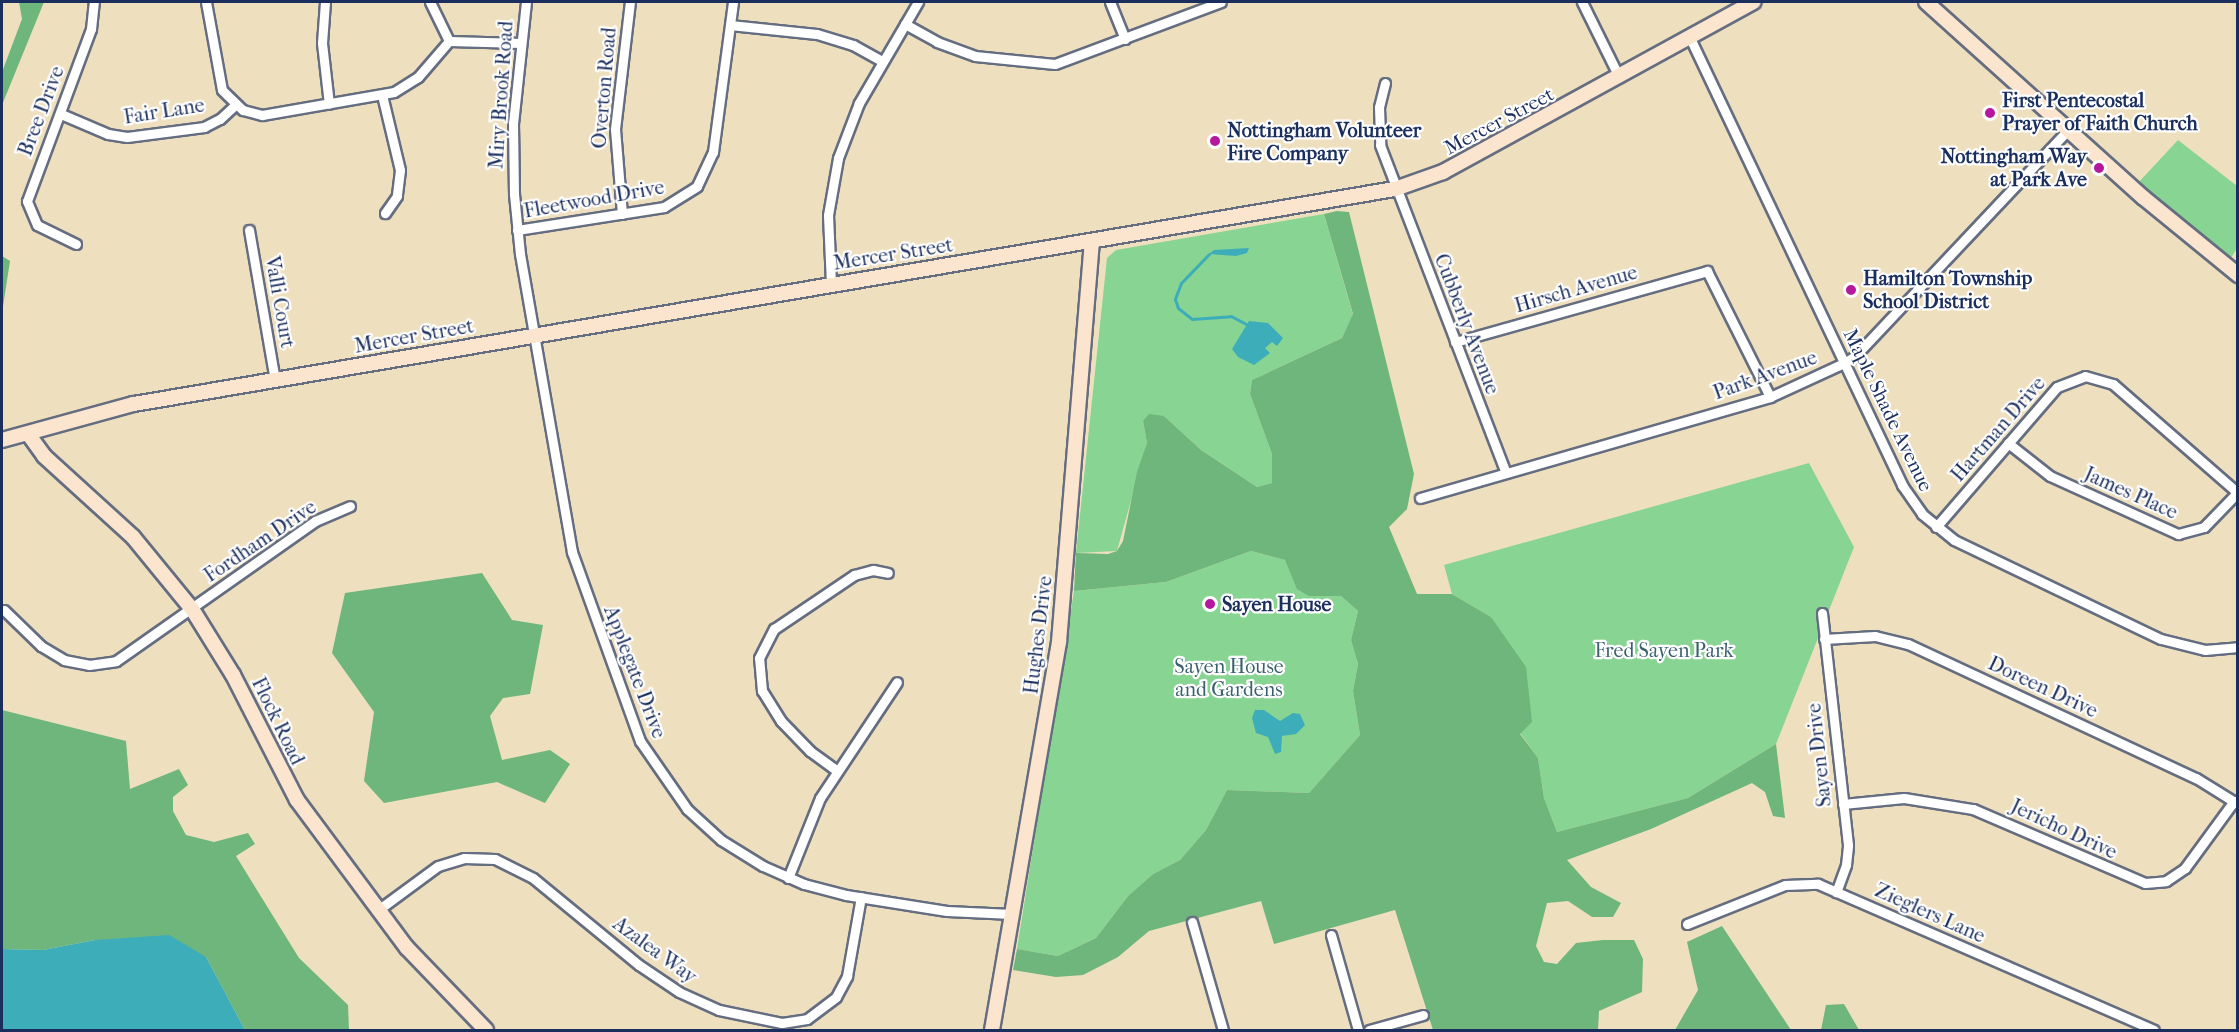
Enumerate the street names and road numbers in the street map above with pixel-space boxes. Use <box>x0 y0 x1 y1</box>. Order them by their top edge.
street label: Miry Brook Road <box>484 20 518 170</box>
street label: Overton Road <box>587 26 621 150</box>
street label: Bree Drive <box>13 63 69 159</box>
street label: Mercer Street <box>1440 82 1558 160</box>
street label: Fair Lane <box>122 93 206 129</box>
street label: Fleetwood Drive <box>522 175 666 223</box>
street label: Mercer Street <box>832 233 954 275</box>
street label: Cubberly Avenue <box>1429 250 1505 398</box>
street label: Valli Court <box>260 254 300 350</box>
street label: Hirsch Avenue <box>1512 260 1640 318</box>
street label: Mercer Street <box>352 314 476 358</box>
street label: Maple Shade Avenue <box>1838 325 1938 495</box>
street label: Park Avenue <box>1710 345 1820 405</box>
street label: Hartman Drive <box>1946 372 2050 486</box>
street label: James Place <box>2080 462 2182 524</box>
street label: Fordham Drive <box>199 495 321 587</box>
street label: Hughes Drive <box>1019 574 1057 696</box>
street label: Applegate Drive <box>599 602 671 742</box>
street label: Doreen Drive <box>1984 651 2102 723</box>
street label: Flock Road <box>247 673 309 769</box>
street label: Sayen Drive <box>1802 702 1836 808</box>
street label: Jericho Drive <box>2007 794 2121 864</box>
street label: Zieglers Lane <box>1871 878 1989 948</box>
street label: Azalea Way <box>608 912 702 988</box>

